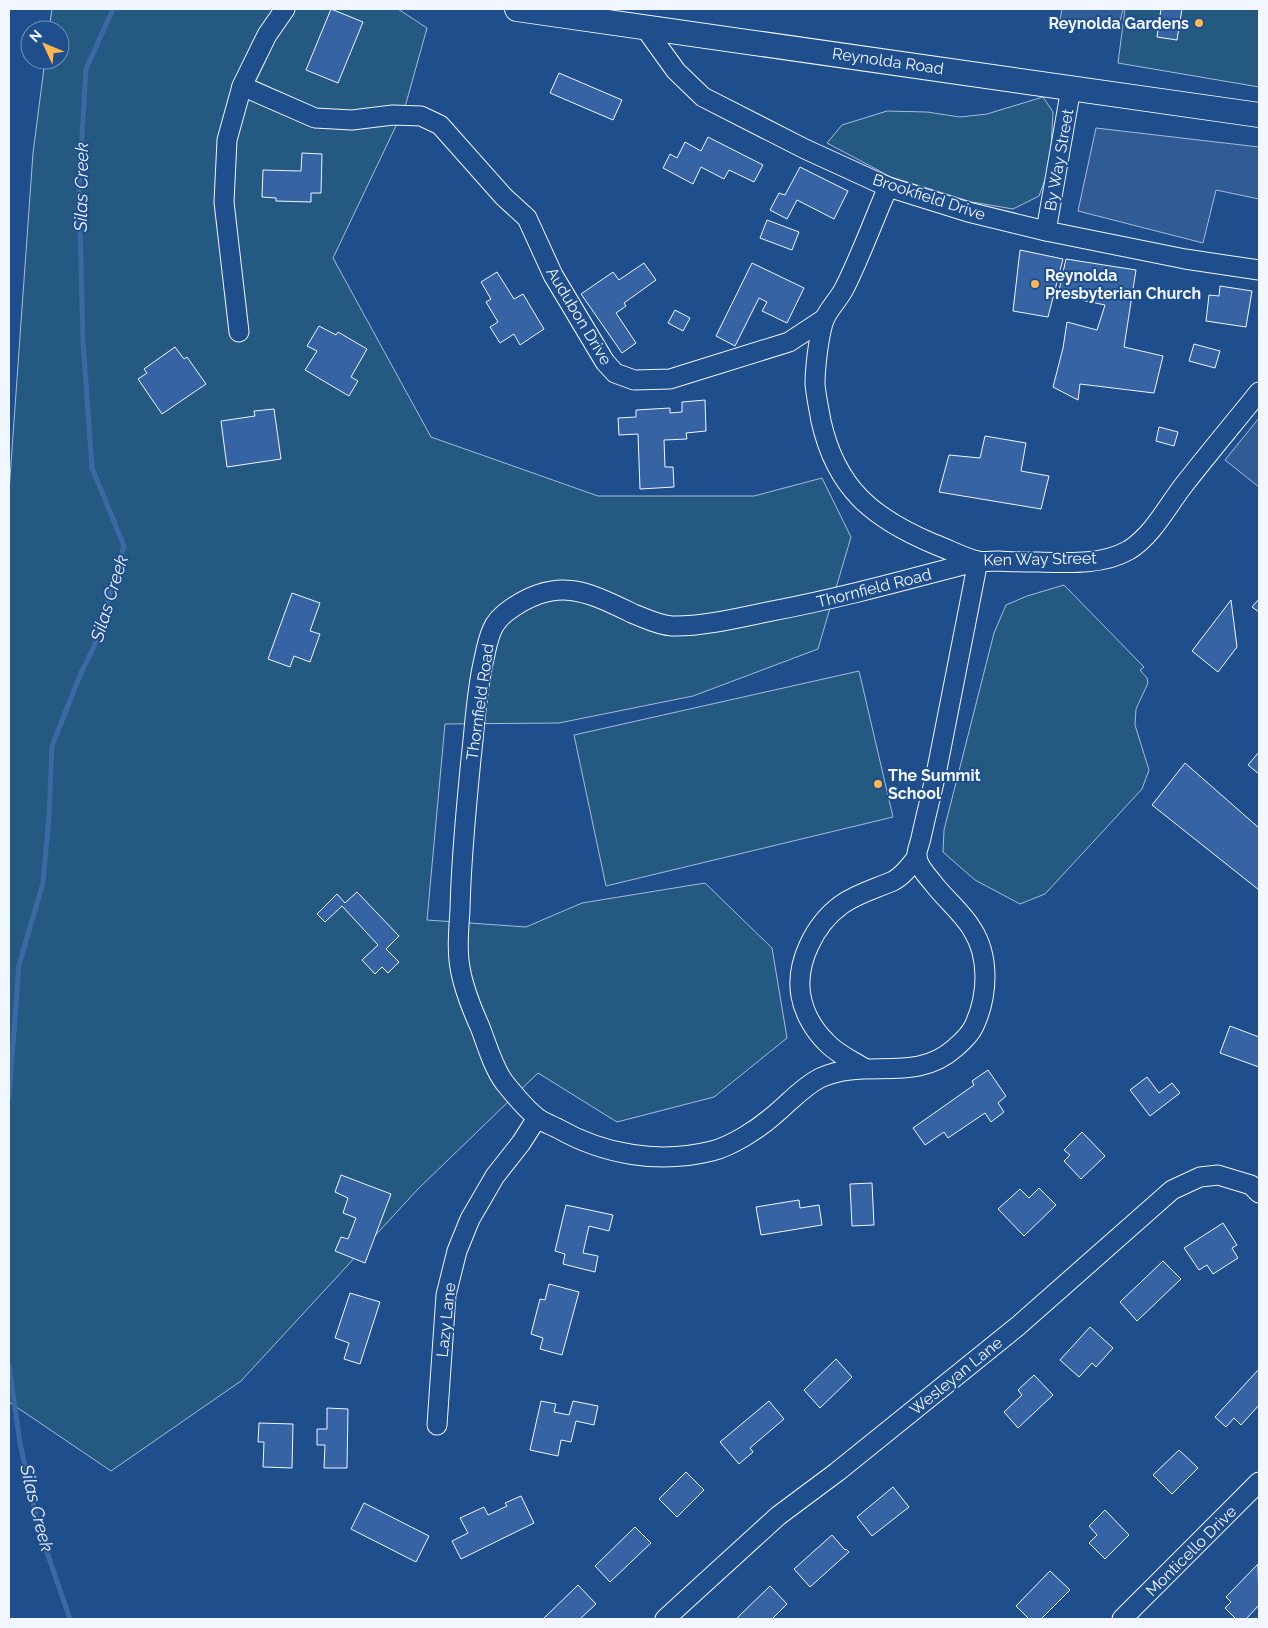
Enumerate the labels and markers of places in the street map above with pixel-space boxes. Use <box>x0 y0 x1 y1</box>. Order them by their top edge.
place label: Reynolda Gardens <box>1048 14 1189 33</box>
marker: Reynolda Gardens <box>1193 17 1205 29</box>
place label: Reynolda Presbyterian Church <box>1045 266 1201 303</box>
marker: Reynolda Presbyterian Church <box>1029 278 1041 290</box>
place label: The Summit School <box>888 766 981 803</box>
marker: The Summit School <box>872 778 884 790</box>

